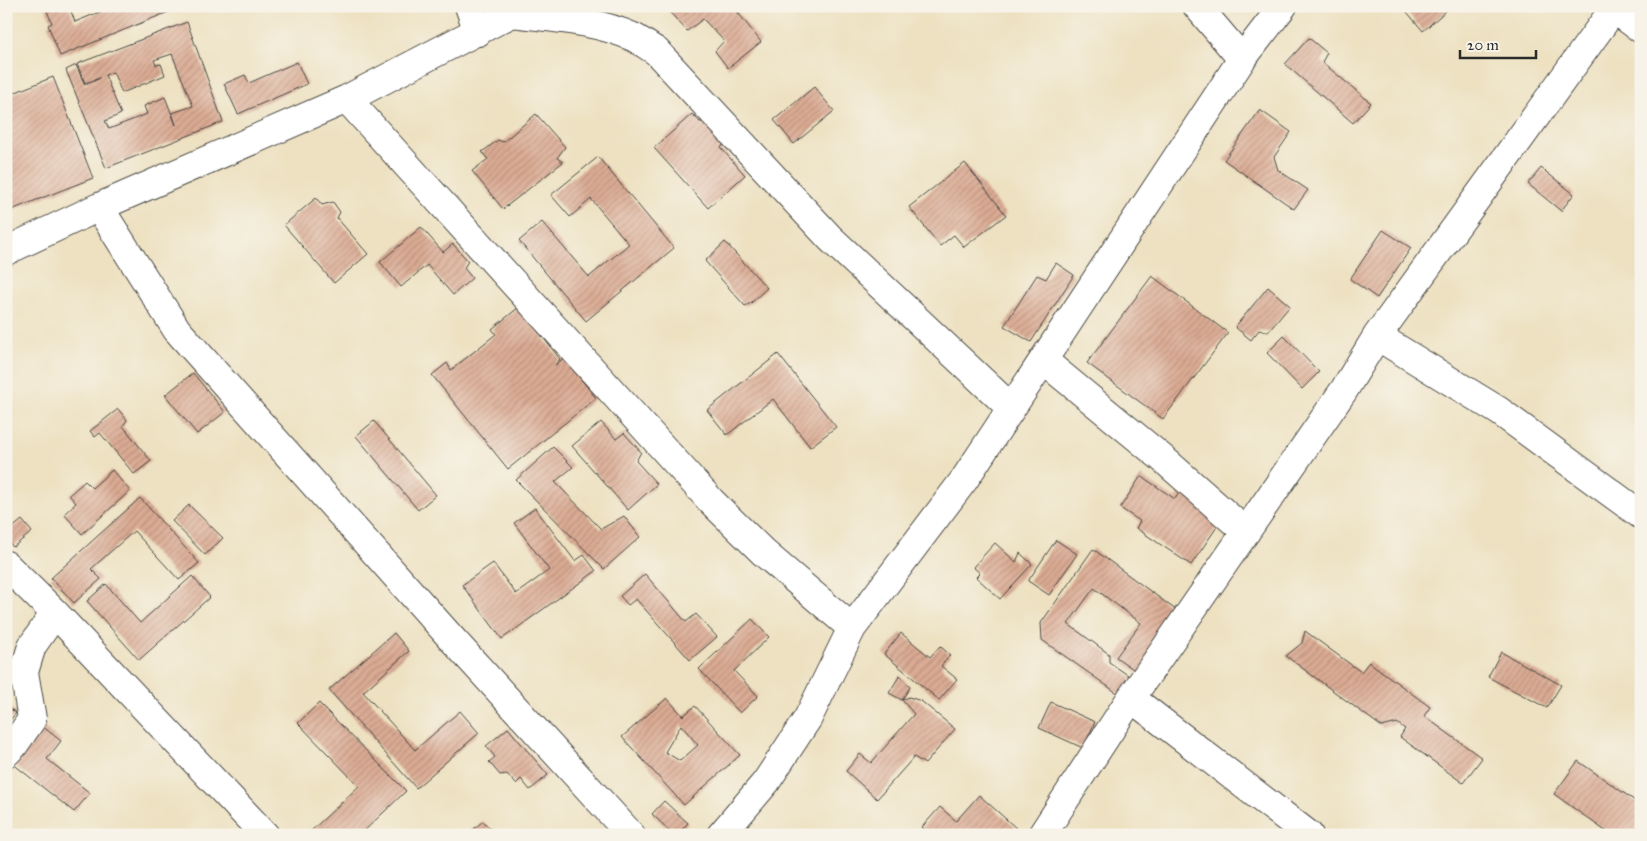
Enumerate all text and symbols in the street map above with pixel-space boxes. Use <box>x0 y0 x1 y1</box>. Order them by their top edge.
scale bar <box>1460 28 1536 60</box>
text: 20 m <box>1467 36 1499 54</box>

